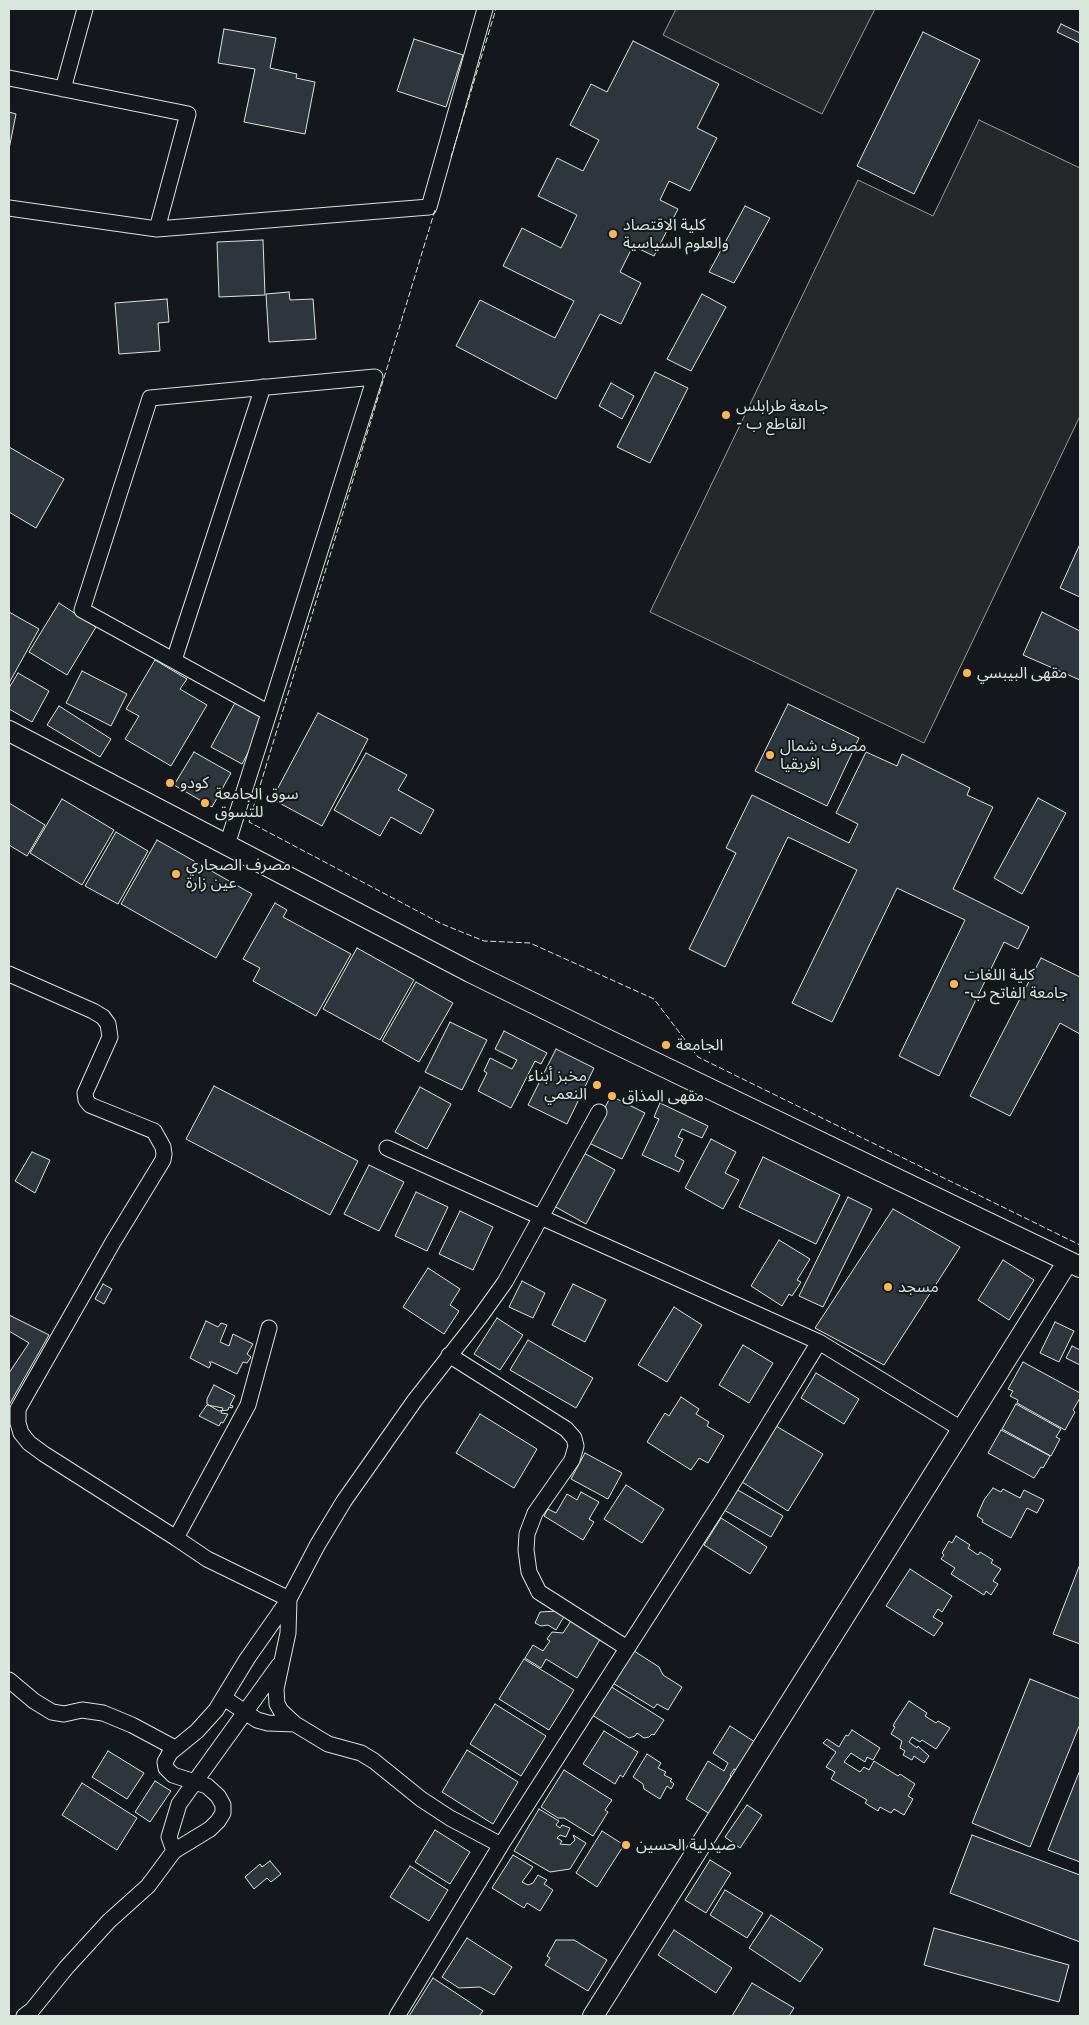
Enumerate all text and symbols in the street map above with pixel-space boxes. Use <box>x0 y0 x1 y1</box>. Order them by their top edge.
place label: كلية الاقتصاد والعلوم السياسية <box>623 215 729 253</box>
marker: كلية الاقتصاد والعلوم السياسية <box>607 228 619 240</box>
place label: جامعة طرابلس - القاطع ب <box>736 396 828 434</box>
marker: جامعة طرابلس - القاطع ب <box>720 409 732 421</box>
place label: مقهى البيبسي <box>977 663 1067 683</box>
marker: مقهى البيبسي <box>961 667 973 679</box>
place label: مصرف شمال افريقيا <box>780 736 867 774</box>
marker: مصرف شمال افريقيا <box>764 749 776 761</box>
place label: كودو <box>180 773 209 793</box>
marker: كودو <box>164 777 176 789</box>
place label: سوق الجامعة للتسوق <box>215 784 299 822</box>
marker: سوق الجامعة للتسوق <box>199 797 211 809</box>
place label: مصرف الصحاري عين زارة <box>186 855 291 893</box>
marker: مصرف الصحاري عين زارة <box>170 868 182 880</box>
place label: كلية اللغات -جامعة الفاتح ب <box>964 965 1068 1003</box>
marker: كلية اللغات -جامعة الفاتح ب <box>948 978 960 990</box>
place label: الجامعة <box>676 1035 723 1055</box>
marker: الجامعة <box>660 1039 672 1051</box>
place label: مخبز أبناء النعمي <box>528 1066 587 1104</box>
marker: مخبز أبناء النعمي <box>591 1079 603 1091</box>
place label: مقهى المذاق <box>622 1086 704 1106</box>
marker: مقهى المذاق <box>606 1090 618 1102</box>
place label: مسجد <box>898 1277 939 1297</box>
marker: مسجد <box>882 1281 894 1293</box>
place label: صيدلية الحسين <box>636 1835 736 1855</box>
marker: صيدلية الحسين <box>620 1839 632 1851</box>

